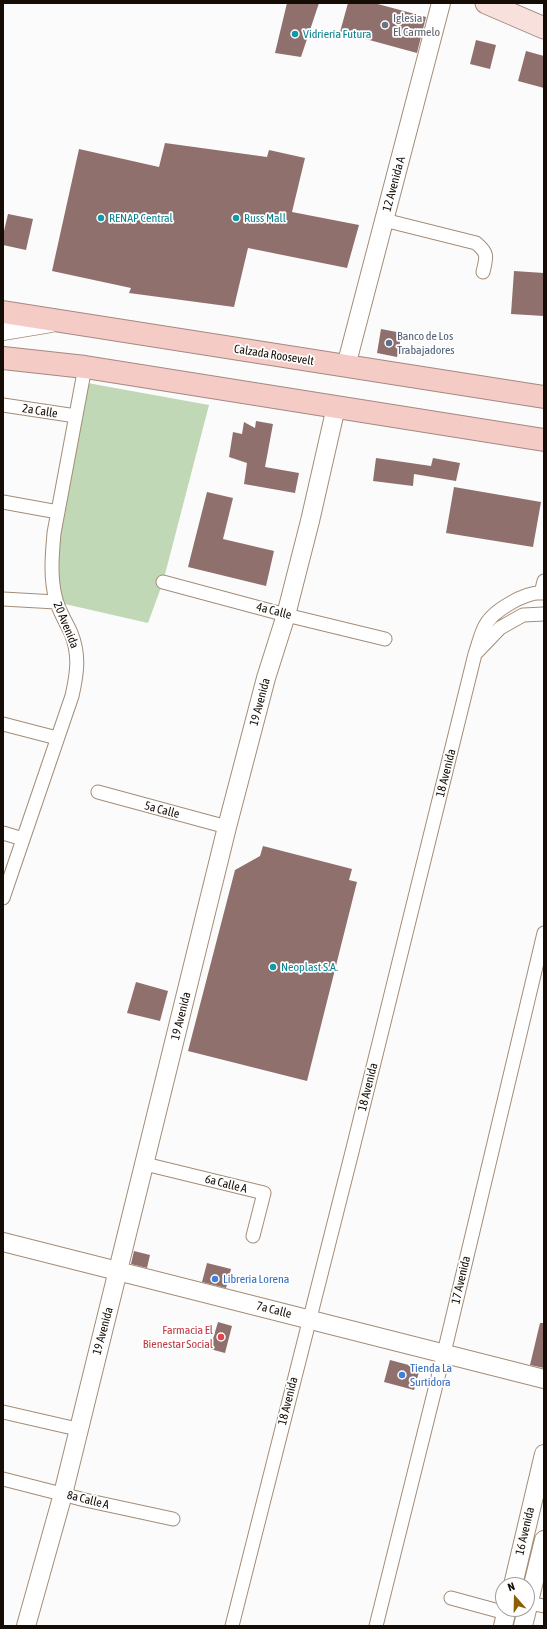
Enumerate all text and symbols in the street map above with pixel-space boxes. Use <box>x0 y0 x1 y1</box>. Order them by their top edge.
place label: Iglesia El Carmelo <box>393 11 440 39</box>
marker: Iglesia El Carmelo <box>380 20 390 30</box>
place label: Vidriería Futura <box>303 27 371 41</box>
marker: Vidriería Futura <box>290 29 300 39</box>
street label: 12 Avenida A <box>380 155 408 213</box>
place label: RENAP Central <box>109 211 173 225</box>
place label: Russ Mall <box>244 211 286 225</box>
marker: RENAP Central <box>96 213 106 223</box>
marker: Russ Mall <box>231 213 241 223</box>
place label: Banco de Los Trabajadores <box>397 329 455 357</box>
marker: Banco de Los Trabajadores <box>384 338 394 348</box>
street label: Calzada Roosevelt <box>233 342 315 368</box>
street label: 2a Calle <box>21 401 59 421</box>
street label: 20 Avenida <box>50 600 82 650</box>
street label: 4a Calle <box>255 600 293 622</box>
street label: 19 Avenida <box>247 677 273 727</box>
street label: 18 Avenida <box>433 748 459 798</box>
street label: 5a Calle <box>143 798 181 822</box>
place label: Neoplast S.A. <box>281 960 338 974</box>
marker: Neoplast S.A. <box>268 962 278 972</box>
street label: 19 Avenida <box>168 991 194 1041</box>
street label: 18 Avenida <box>355 1062 381 1112</box>
street label: 6a Calle A <box>203 1172 249 1196</box>
street label: 17 Avenida <box>448 1255 474 1305</box>
place label: Libreria Lorena <box>223 1272 289 1286</box>
marker: Libreria Lorena <box>210 1274 220 1284</box>
street label: 7a Calle <box>255 1299 293 1321</box>
street label: 19 Avenida <box>90 1306 116 1356</box>
place label: Farmacia El Bienestar Social <box>143 1323 213 1351</box>
marker: Farmacia El Bienestar Social <box>216 1332 226 1342</box>
place label: Tienda La Surtidora <box>410 1361 452 1389</box>
marker: Tienda La Surtidora <box>397 1370 407 1380</box>
street label: 18 Avenida <box>275 1376 301 1426</box>
street label: 8a Calle A <box>65 1488 111 1512</box>
street label: 16 Avenida <box>512 1506 538 1556</box>
north arrow <box>495 1577 535 1617</box>
text: N <box>506 1580 516 1593</box>

